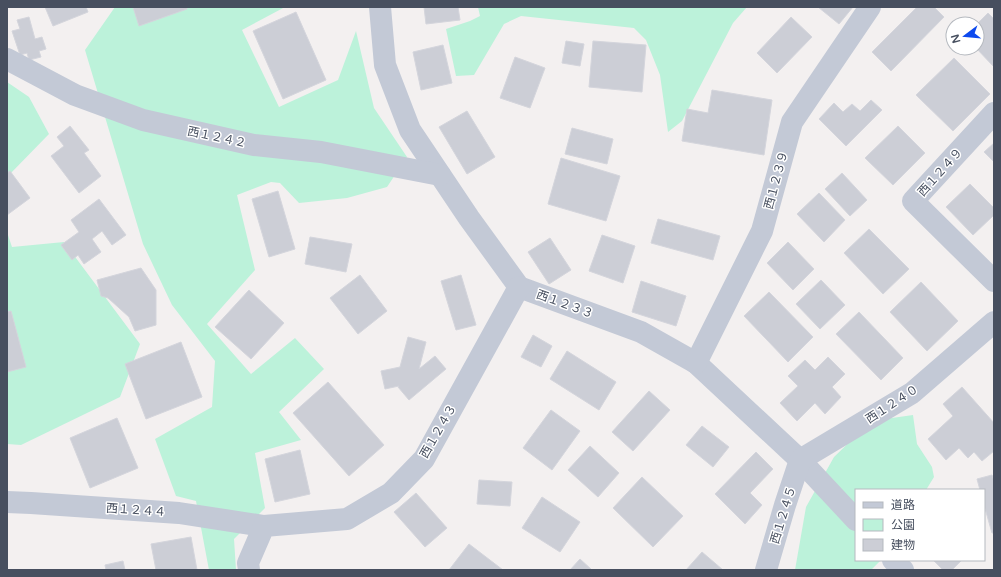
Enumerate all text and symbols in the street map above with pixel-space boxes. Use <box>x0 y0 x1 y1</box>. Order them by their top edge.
north arrow <box>945 16 985 56</box>
text: N <box>948 33 963 45</box>
street label: 西１２４２ <box>186 124 248 150</box>
street label: 西１２４９ <box>915 145 965 199</box>
street label: 西１２３９ <box>761 149 791 211</box>
street label: 西１２３３ <box>534 287 596 321</box>
street label: 西１２４０ <box>863 382 921 426</box>
street label: 西１２４３ <box>417 402 459 460</box>
street label: 西１２４５ <box>768 484 798 546</box>
legend <box>855 489 985 561</box>
text: 道路 <box>891 498 915 512</box>
street label: 西１２４４ <box>106 501 166 519</box>
text: 公園 <box>891 518 915 532</box>
text: 建物 <box>891 538 915 552</box>

